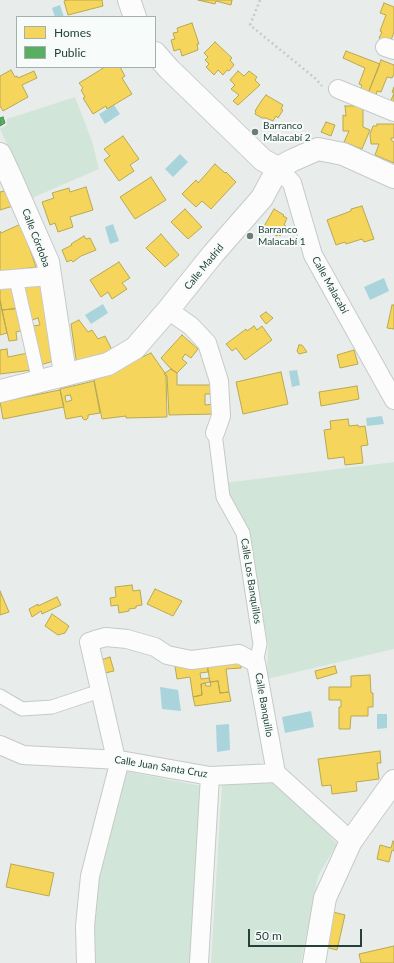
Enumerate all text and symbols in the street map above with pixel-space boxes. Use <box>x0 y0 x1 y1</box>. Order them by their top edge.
legend <box>16 16 156 68</box>
text: Homes <box>54 25 91 40</box>
text: Public <box>54 45 86 60</box>
place label: Barranco Malacabí 2 <box>263 120 311 144</box>
marker: Barranco Malacabí 2 <box>250 127 260 137</box>
street label: Calle Córdoba <box>19 207 53 269</box>
place label: Barranco Malacabí 1 <box>258 224 306 248</box>
marker: Barranco Malacabí 1 <box>245 231 255 241</box>
street label: Calle Madrid <box>182 242 226 292</box>
street label: Calle Malacabí <box>309 254 351 316</box>
street label: Calle Los Banquillos <box>238 537 264 625</box>
street label: Calle Banquillo <box>252 672 276 738</box>
street label: Calle Juan Santa Cruz <box>113 754 209 780</box>
scale bar <box>250 921 364 947</box>
text: 50 m <box>255 928 282 943</box>

